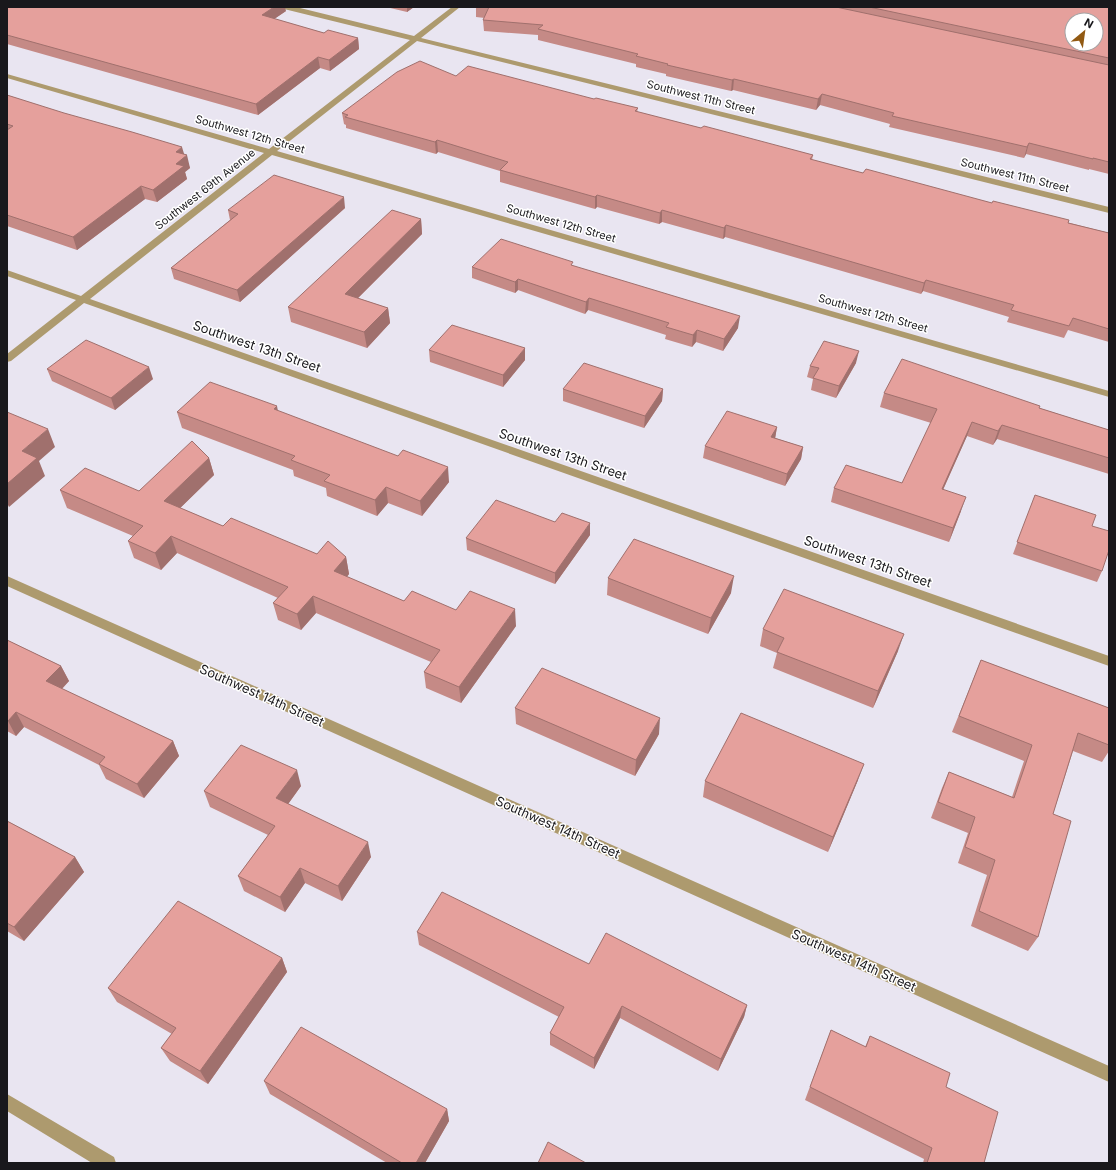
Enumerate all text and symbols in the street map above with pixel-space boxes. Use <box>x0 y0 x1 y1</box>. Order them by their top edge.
north arrow <box>1064 12 1104 52</box>
text: N <box>1082 15 1096 31</box>
street label: Southwest 11th Street <box>645 77 757 117</box>
street label: Southwest 12th Street <box>194 112 307 156</box>
street label: Southwest 69th Avenue <box>152 145 258 233</box>
street label: Southwest 11th Street <box>959 155 1071 195</box>
street label: Southwest 12th Street <box>505 201 618 245</box>
street label: Southwest 12th Street <box>817 291 930 335</box>
street label: Southwest 13th Street <box>191 317 323 375</box>
street label: Southwest 13th Street <box>497 425 629 483</box>
street label: Southwest 13th Street <box>802 532 934 590</box>
street label: Southwest 14th Street <box>197 660 327 730</box>
street label: Southwest 14th Street <box>493 792 623 862</box>
street label: Southwest 14th Street <box>789 925 919 995</box>

